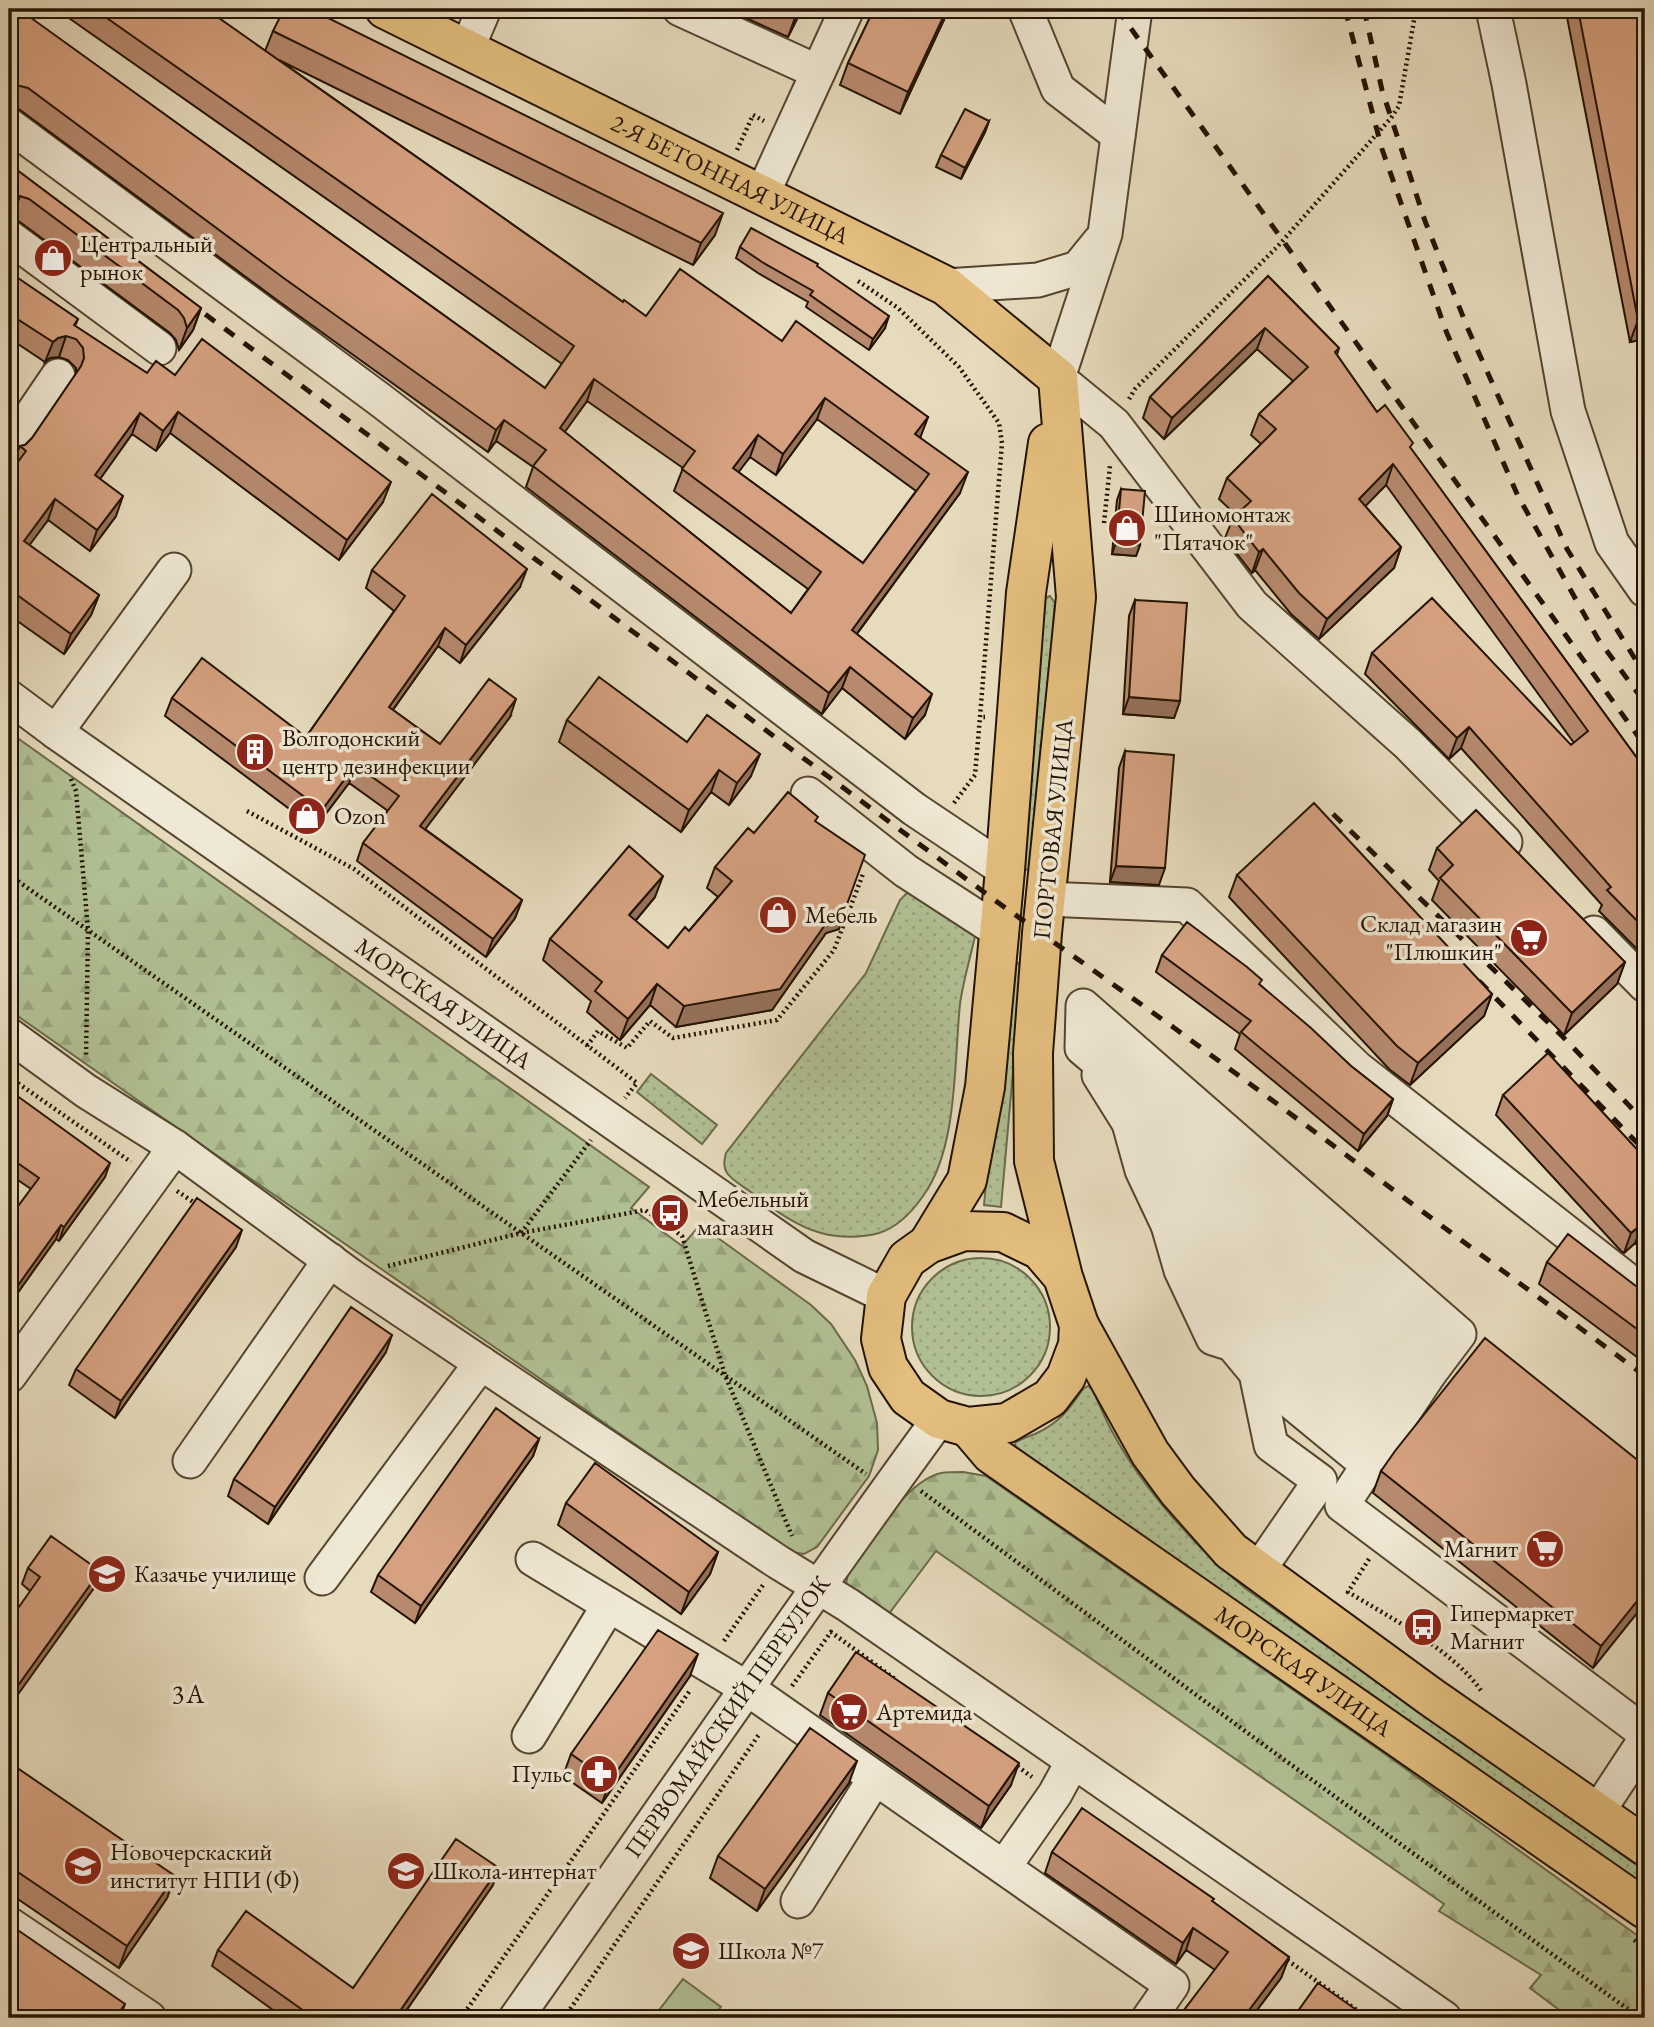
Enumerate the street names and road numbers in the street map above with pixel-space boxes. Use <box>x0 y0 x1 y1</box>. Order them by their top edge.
street label: 2-Я БЕТОННАЯ УЛИЦА <box>606 107 855 251</box>
street label: ПОРТОВАЯ УЛИЦА <box>1025 716 1080 941</box>
street label: МОРСКАЯ УЛИЦА <box>350 931 539 1076</box>
street label: ПЕРВОМАЙСКИЙ ПЕРЕУЛОК <box>617 1569 837 1864</box>
street label: МОРСКАЯ УЛИЦА <box>1209 1599 1399 1744</box>

